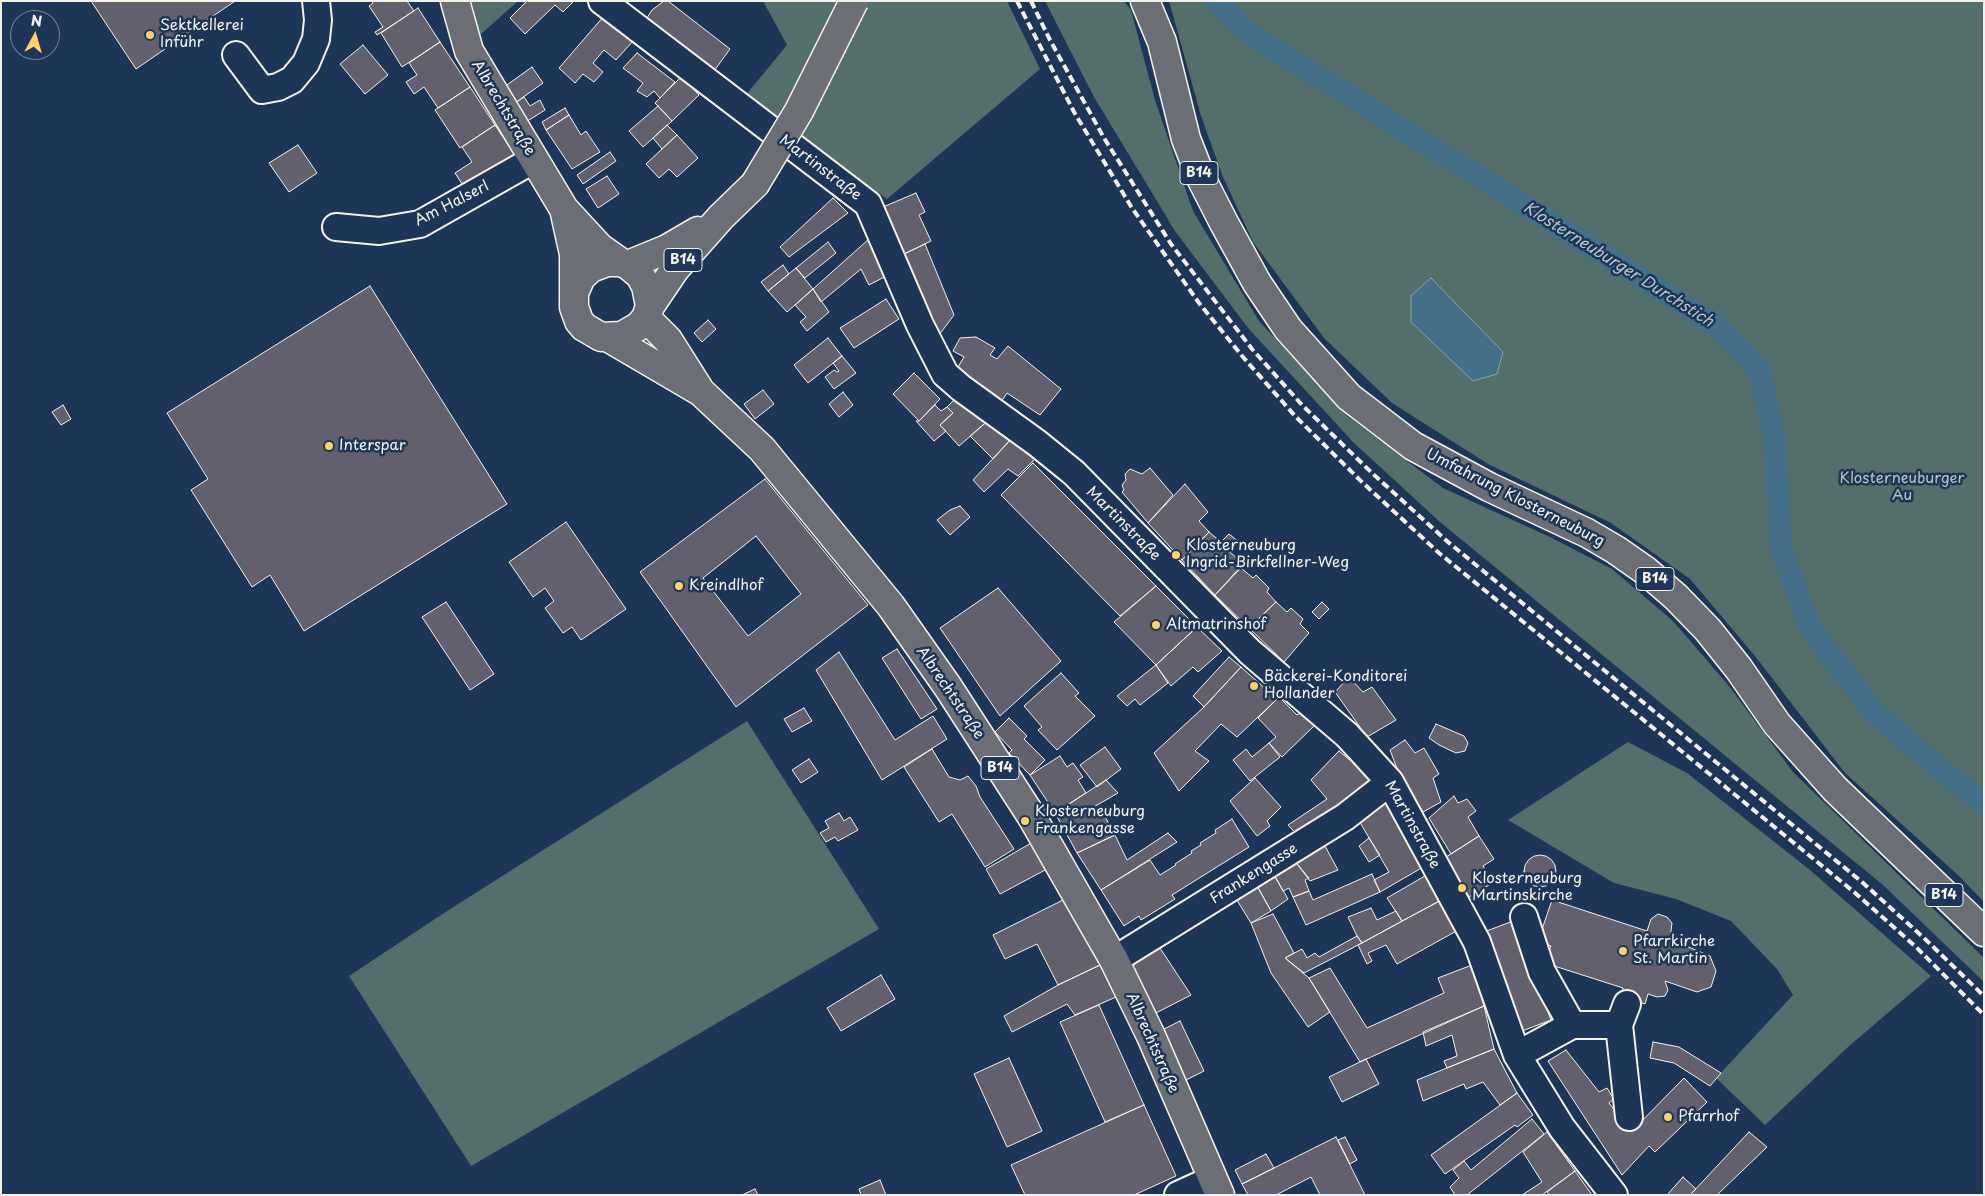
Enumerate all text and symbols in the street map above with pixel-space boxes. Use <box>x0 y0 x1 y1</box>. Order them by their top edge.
north arrow <box>10 10 60 60</box>
text: N <box>30 10 43 32</box>
place label: Sektkellerei Inführ <box>160 17 244 52</box>
marker: Sektkellerei Inführ <box>144 29 156 41</box>
street label: Albrechtstraße <box>467 57 539 159</box>
street label: Martinstraße <box>776 131 864 205</box>
road number: B14 <box>1180 162 1218 184</box>
street label: Am Halserl <box>412 178 492 230</box>
water label: Klosterneuburger Durchstich <box>1519 198 1717 332</box>
road number: B14 <box>664 248 702 272</box>
place label: Interspar <box>339 437 406 455</box>
marker: Interspar <box>323 440 335 452</box>
street label: Umfahrung Klosterneuburg <box>1423 445 1607 551</box>
park label: Klosterneuburger Au <box>1840 470 1964 505</box>
street label: Martinstraße <box>1082 483 1164 565</box>
place label: Klosterneuburg Ingrid-Birkfellner-Weg <box>1186 537 1349 572</box>
marker: Klosterneuburg Ingrid-Birkfellner-Weg <box>1170 549 1182 561</box>
road number: B14 <box>1636 568 1674 590</box>
place label: Kreindlhof <box>689 577 763 595</box>
marker: Kreindlhof <box>673 580 685 592</box>
place label: Altmatrinshof <box>1166 616 1266 634</box>
marker: Altmatrinshof <box>1150 619 1162 631</box>
street label: Albrechtstraße <box>912 643 988 743</box>
place label: Bäckerei-Konditorei Hollander <box>1264 668 1407 703</box>
marker: Bäckerei-Konditorei Hollander <box>1248 680 1260 692</box>
road number: B14 <box>981 756 1019 780</box>
street label: Martinstraße <box>1380 778 1444 872</box>
place label: Klosterneuburg Frankengasse <box>1035 803 1145 838</box>
marker: Klosterneuburg Frankengasse <box>1019 815 1031 827</box>
street label: Frankengasse <box>1207 840 1301 908</box>
place label: Klosterneuburg Martinskirche <box>1472 870 1582 905</box>
marker: Klosterneuburg Martinskirche <box>1456 882 1468 894</box>
road number: B14 <box>1925 884 1963 906</box>
place label: Pfarrkirche St. Martin <box>1633 933 1715 968</box>
marker: Pfarrkirche St. Martin <box>1617 945 1629 957</box>
street label: Albrechtstraße <box>1122 990 1182 1096</box>
place label: Pfarrhof <box>1678 1108 1739 1126</box>
marker: Pfarrhof <box>1662 1111 1674 1123</box>

